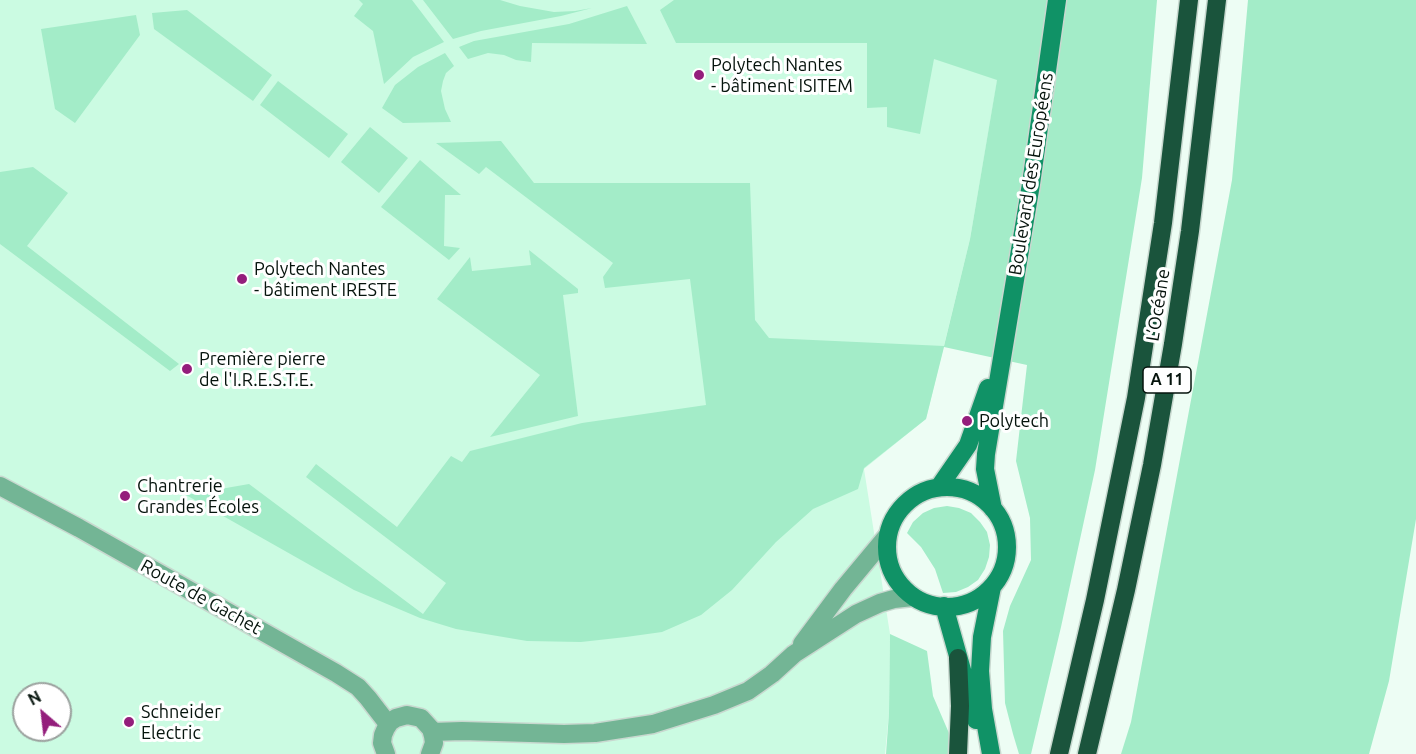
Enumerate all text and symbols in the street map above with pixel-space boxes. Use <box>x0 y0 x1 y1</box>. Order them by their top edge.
place label: Polytech Nantes - bâtiment ISITEM <box>711 54 853 97</box>
marker: Polytech Nantes - bâtiment ISITEM <box>692 68 706 82</box>
street label: Boulevard des Européens <box>1004 71 1058 277</box>
place label: Polytech Nantes - bâtiment IRESTE <box>254 258 397 300</box>
street label: L’Océane <box>1142 267 1174 343</box>
marker: Polytech Nantes - bâtiment IRESTE <box>235 272 249 286</box>
place label: Première pierre de l'I.R.E.S.T.E. <box>199 348 326 391</box>
marker: Première pierre de l'I.R.E.S.T.E. <box>180 362 194 376</box>
road number: A 11 <box>1143 367 1191 393</box>
place label: Polytech <box>979 410 1049 432</box>
marker: Polytech <box>960 414 974 428</box>
place label: Chantrerie Grandes Écoles <box>137 475 259 518</box>
marker: Chantrerie Grandes Écoles <box>118 489 132 503</box>
street label: Route de Gachet <box>137 555 265 639</box>
north arrow <box>12 682 72 742</box>
text: N <box>25 687 44 709</box>
place label: Schneider Electric <box>141 701 221 744</box>
marker: Schneider Electric <box>122 715 136 729</box>

